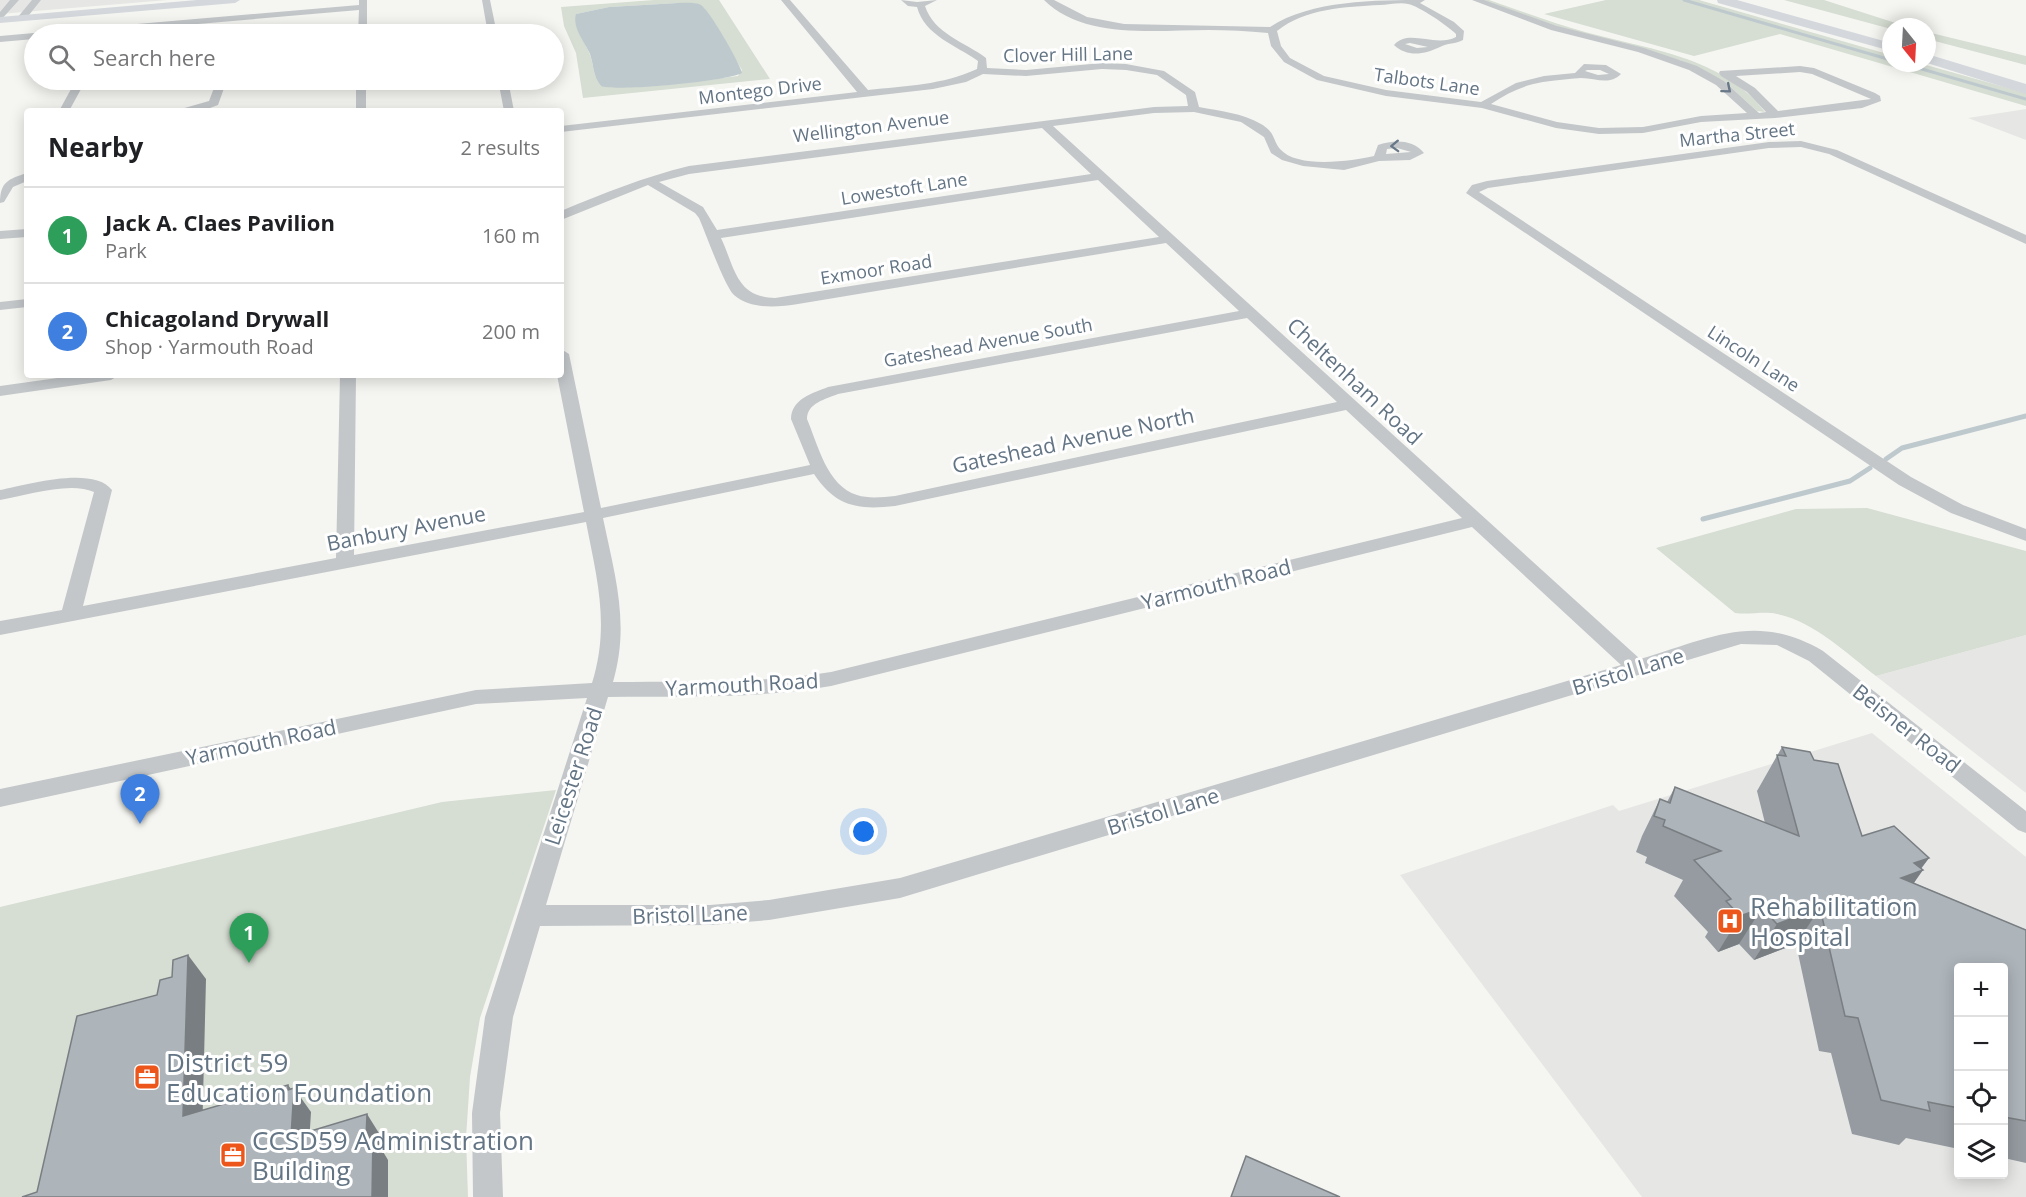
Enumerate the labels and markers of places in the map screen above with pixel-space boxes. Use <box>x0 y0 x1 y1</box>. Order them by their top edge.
pin: 2 <box>120 774 160 824</box>
place label: Rehabilitation Hospital <box>1750 888 1918 954</box>
hospital icon: Rehabilitation Hospital <box>1715 906 1745 936</box>
pin: 1 <box>230 914 268 963</box>
place label: District 59 Education Foundation <box>166 1044 432 1110</box>
office icon: District 59 Education Foundation <box>132 1062 162 1092</box>
place label: CCSD59 Administration Building <box>252 1122 534 1188</box>
office icon: CCSD59 Administration Building <box>218 1140 248 1170</box>

